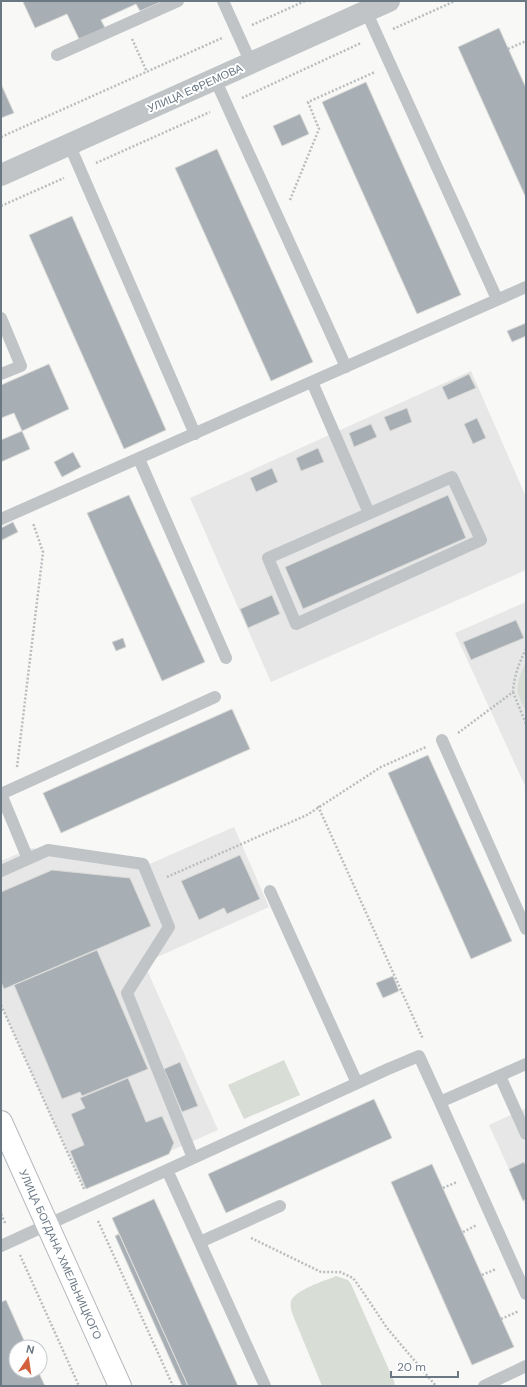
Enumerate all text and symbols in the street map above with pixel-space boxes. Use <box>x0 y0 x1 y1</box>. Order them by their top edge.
street label: УЛИЦА ЕФРЕМОВА <box>145 60 245 115</box>
street label: УЛИЦА БОГДАНА ХМЕЛЬНИЦКОГО <box>16 1167 105 1342</box>
north arrow <box>8 1339 48 1379</box>
text: N <box>25 1342 36 1357</box>
scale bar <box>391 1353 458 1379</box>
text: 20 m <box>397 1359 426 1375</box>

